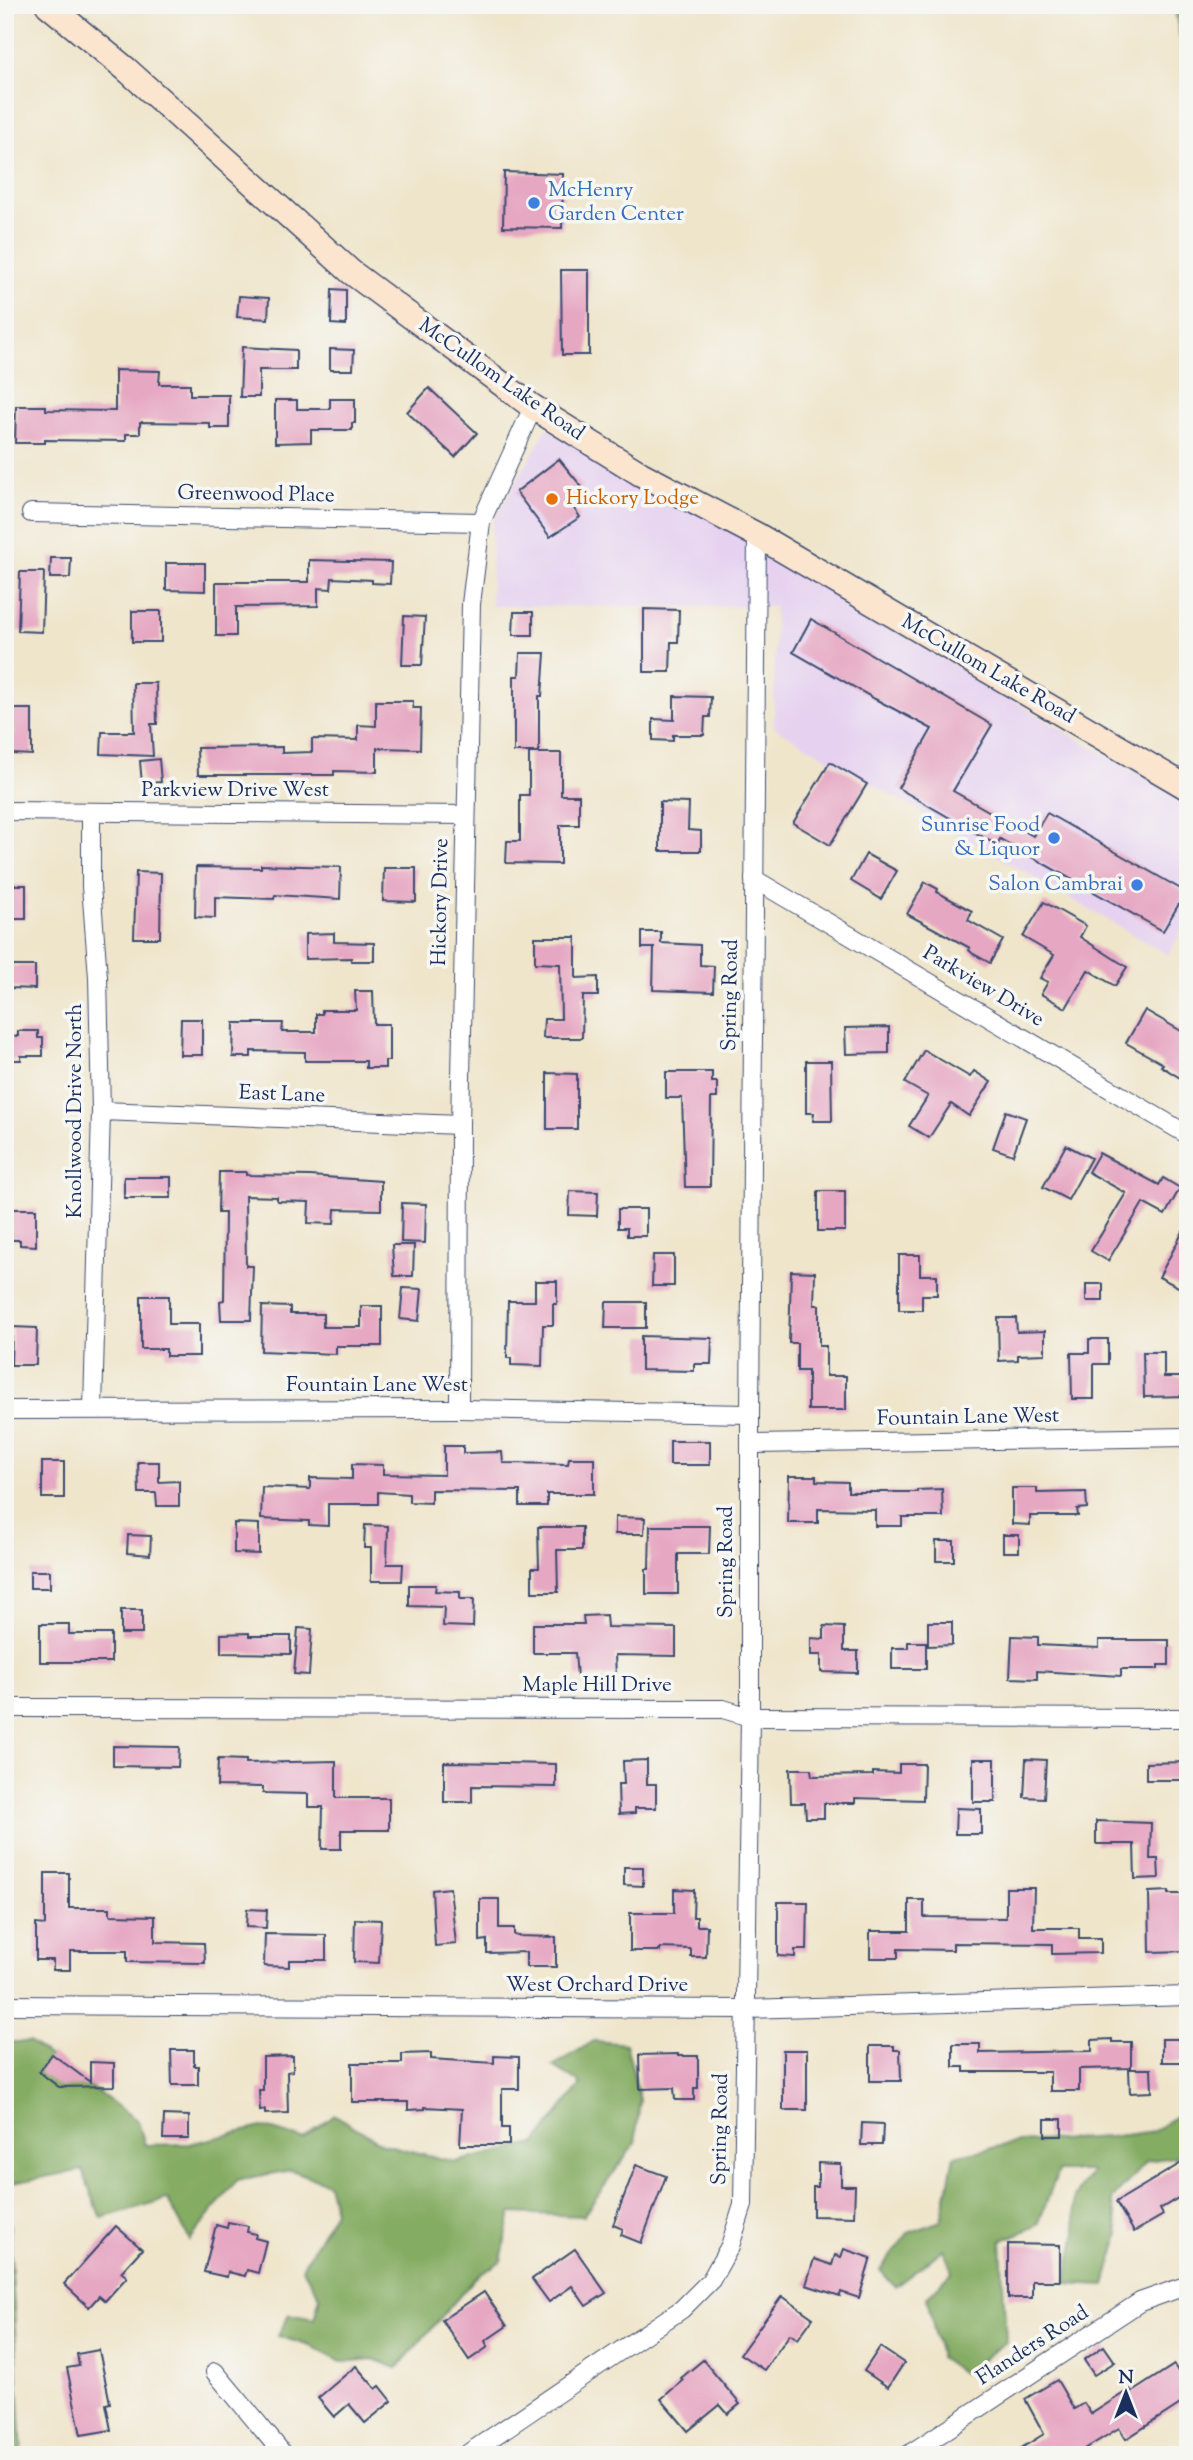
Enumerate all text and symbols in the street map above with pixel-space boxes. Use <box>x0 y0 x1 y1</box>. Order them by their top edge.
place label: McHenry Garden Center <box>548 176 684 230</box>
marker: McHenry Garden Center <box>526 195 542 211</box>
street label: McCullom Lake Road <box>412 311 590 449</box>
street label: Greenwood Place <box>177 479 335 511</box>
place label: Hickory Lodge <box>566 484 699 514</box>
marker: Hickory Lodge <box>544 491 560 507</box>
street label: McCullom Lake Road <box>895 608 1081 732</box>
street label: Parkview Drive West <box>141 776 329 806</box>
place label: Sunrise Food & Liquor <box>921 811 1040 865</box>
marker: Sunrise Food & Liquor <box>1046 830 1062 846</box>
street label: Hickory Drive <box>425 838 457 966</box>
place label: Salon Cambrai <box>988 870 1123 900</box>
marker: Salon Cambrai <box>1129 877 1145 893</box>
street label: Spring Road <box>715 939 747 1051</box>
street label: Parkview Drive <box>917 939 1049 1035</box>
street label: Knollwood Drive North <box>61 1003 91 1219</box>
street label: East Lane <box>238 1078 326 1112</box>
street label: Fountain Lane West <box>286 1371 468 1401</box>
street label: Fountain Lane West <box>877 1401 1059 1435</box>
street label: Spring Road <box>712 1506 742 1618</box>
street label: Maple Hill Drive <box>522 1671 672 1701</box>
street label: West Orchard Drive <box>506 1971 688 2001</box>
street label: Spring Road <box>705 2073 737 2185</box>
street label: Flanders Road <box>971 2298 1095 2394</box>
north arrow <box>1092 2358 1162 2428</box>
text: N <box>1118 2365 1134 2392</box>

